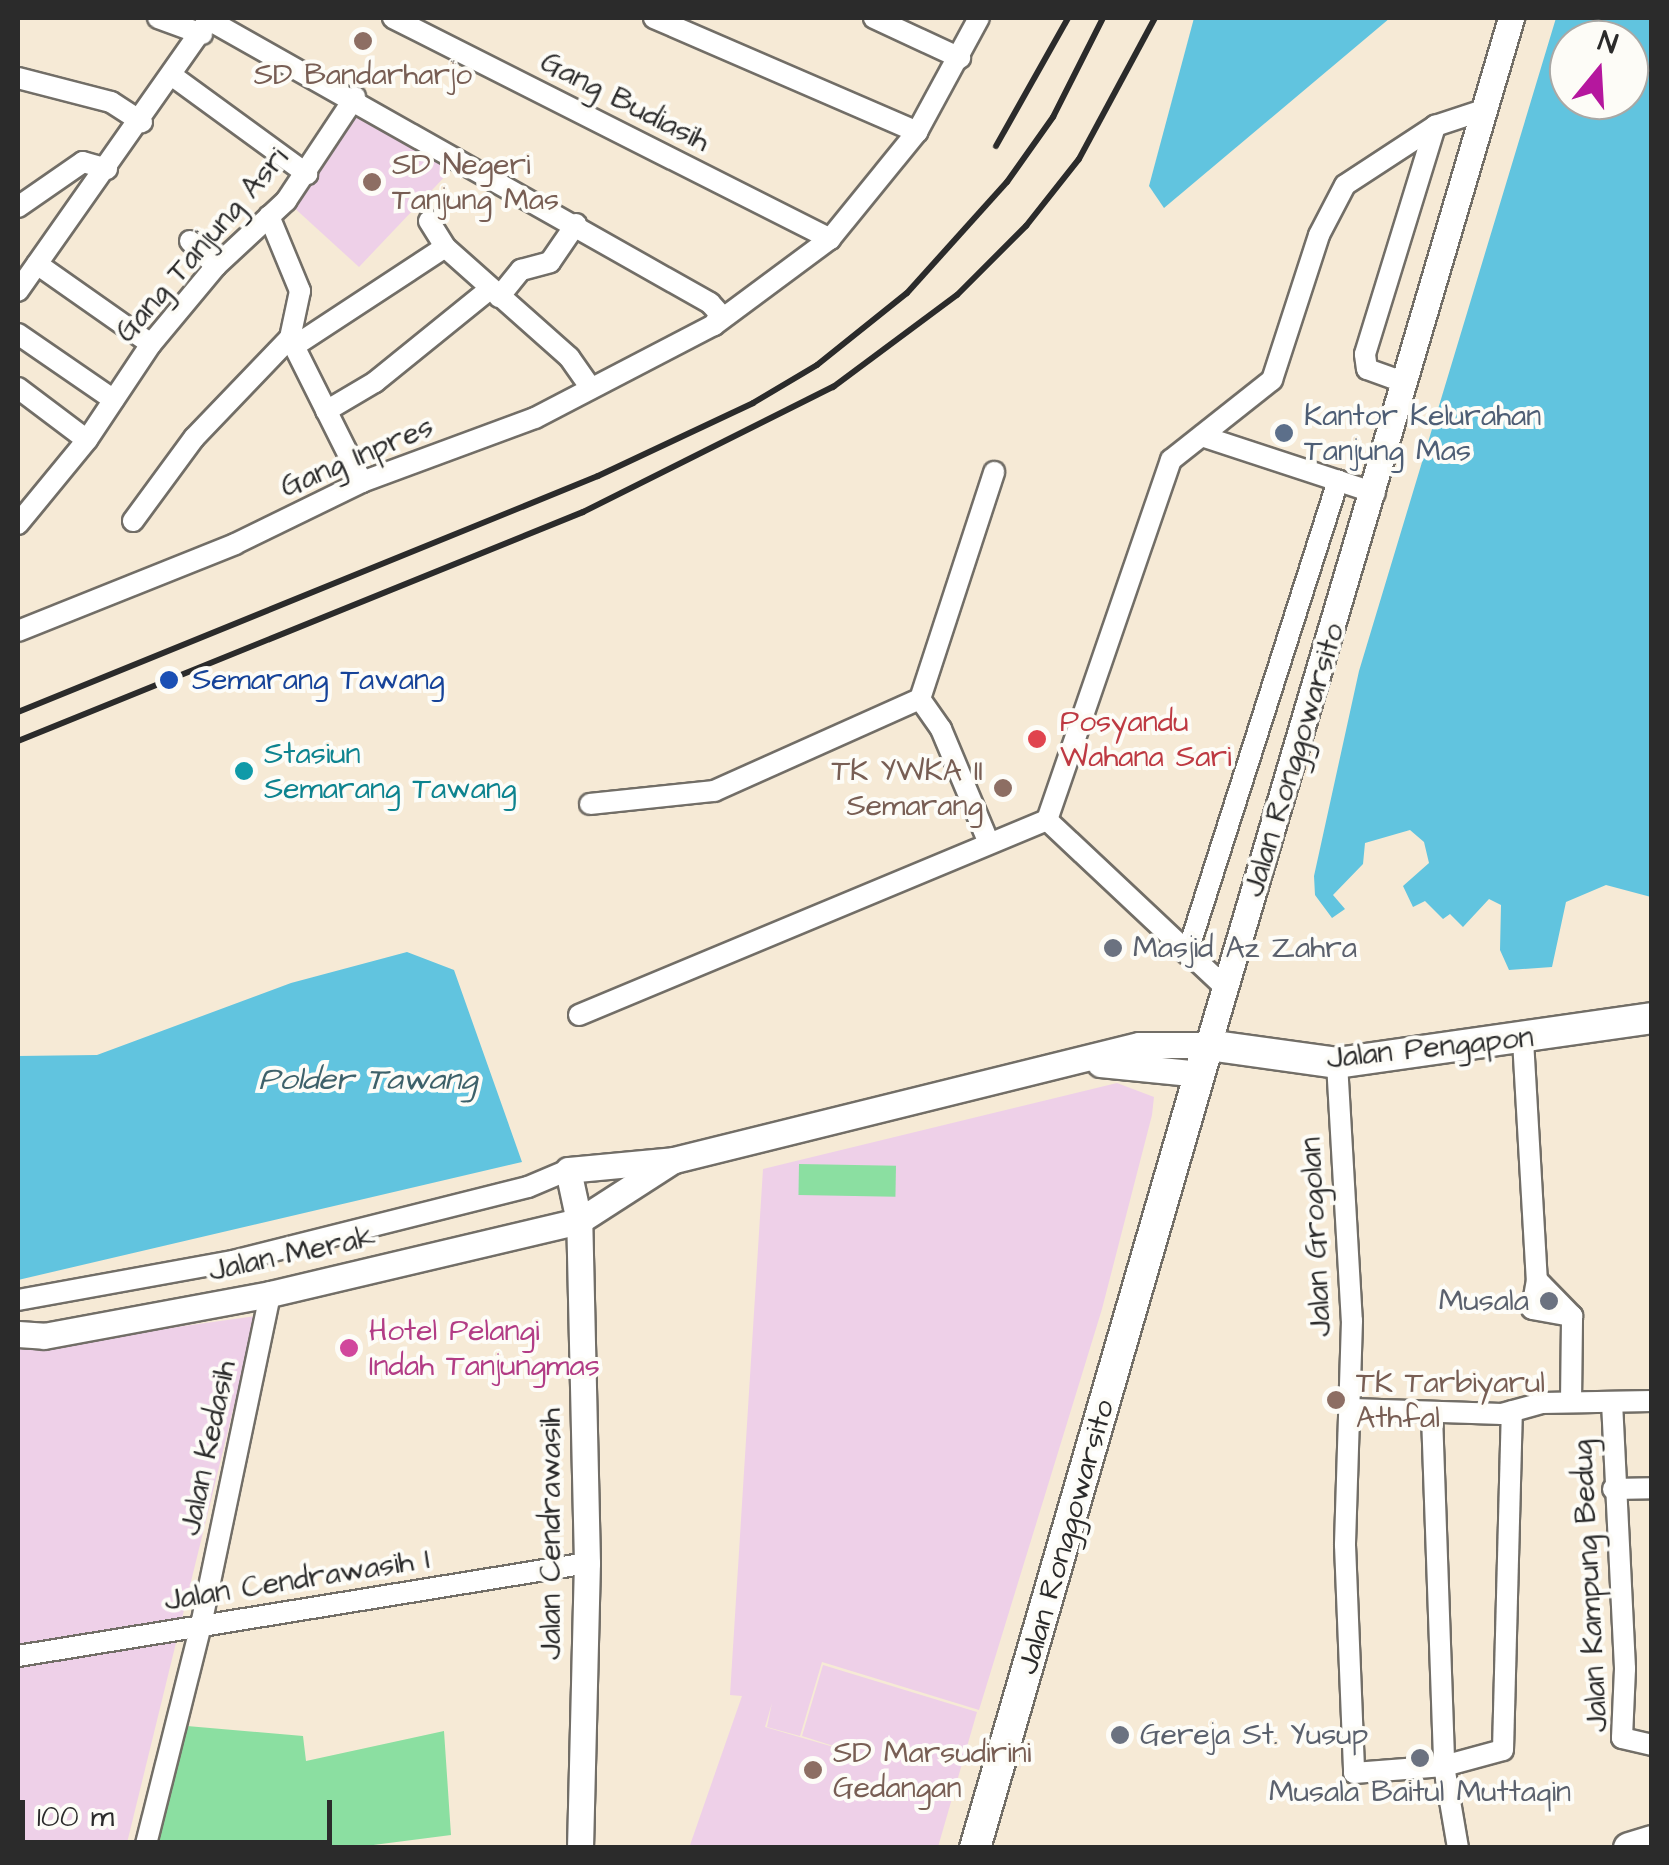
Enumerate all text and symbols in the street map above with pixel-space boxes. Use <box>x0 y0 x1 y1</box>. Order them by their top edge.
north arrow <box>1549 20 1649 120</box>
text: N <box>1593 22 1622 64</box>
marker: SD Bandarharjo <box>352 30 374 52</box>
street label: Gang Budiasih <box>535 44 715 160</box>
place label: SD Bandarharjo <box>254 57 472 93</box>
street label: Gang Tanjung Asri <box>108 140 296 350</box>
place label: SD Negeri Tanjung Mas <box>392 147 559 218</box>
marker: SD Negeri Tanjung Mas <box>361 171 383 193</box>
place label: Kantor Kelurahan Tanjung Mas <box>1304 398 1541 468</box>
street label: Gang Inpres <box>275 409 439 505</box>
marker: Kantor Kelurahan Tanjung Mas <box>1273 422 1295 444</box>
street label: Jalan Ronggowarsito <box>1235 619 1353 901</box>
place label: Semarang Tawang <box>192 662 444 698</box>
marker: Semarang Tawang <box>156 667 182 693</box>
place label: Posyandu Wahana Sari <box>1060 704 1232 774</box>
marker: Posyandu Wahana Sari <box>1024 726 1050 752</box>
place label: Stasiun Semarang Tawang <box>264 736 516 806</box>
place label: TK YWKA II Semarang <box>831 753 983 824</box>
marker: Stasiun Semarang Tawang <box>233 760 255 782</box>
marker: TK YWKA II Semarang <box>992 777 1014 799</box>
place label: Masjid Az Zahra <box>1133 930 1357 966</box>
marker: Masjid Az Zahra <box>1102 937 1124 959</box>
street label: Jalan Pengapon <box>1325 1019 1535 1077</box>
water label: Polder Tawang <box>259 1061 477 1099</box>
street label: Jalan Grogolan <box>1293 1136 1339 1338</box>
street label: Jalan Merak <box>205 1219 379 1289</box>
place label: Musala <box>1439 1283 1529 1319</box>
marker: Musala <box>1538 1290 1560 1312</box>
place label: Hotel Pelangi Indah Tanjungmas <box>369 1313 600 1384</box>
marker: Hotel Pelangi Indah Tanjungmas <box>338 1337 360 1359</box>
street label: Jalan Kedasih <box>172 1357 244 1539</box>
place label: TK Tarbiyarul Athfal <box>1356 1365 1545 1436</box>
marker: TK Tarbiyarul Athfal <box>1325 1389 1347 1411</box>
street label: Jalan Ronggowarsito <box>1010 1396 1122 1678</box>
street label: Jalan Cendrawasih <box>533 1408 569 1660</box>
street label: Jalan Kampung Bedug <box>1564 1439 1616 1733</box>
street label: Jalan Cendrawasih I <box>162 1541 432 1619</box>
place label: Gereja St. Yusup <box>1140 1717 1368 1753</box>
marker: Gereja St. Yusup <box>1109 1724 1131 1746</box>
place label: SD Marsudirini Gedangan <box>833 1735 1031 1806</box>
marker: Musala Baitul Muttaqin <box>1409 1747 1431 1769</box>
marker: SD Marsudirini Gedangan <box>802 1759 824 1781</box>
place label: Musala Baitul Muttaqin <box>1269 1774 1571 1810</box>
scale bar <box>25 1780 338 1842</box>
text: 100 m <box>37 1796 114 1838</box>

